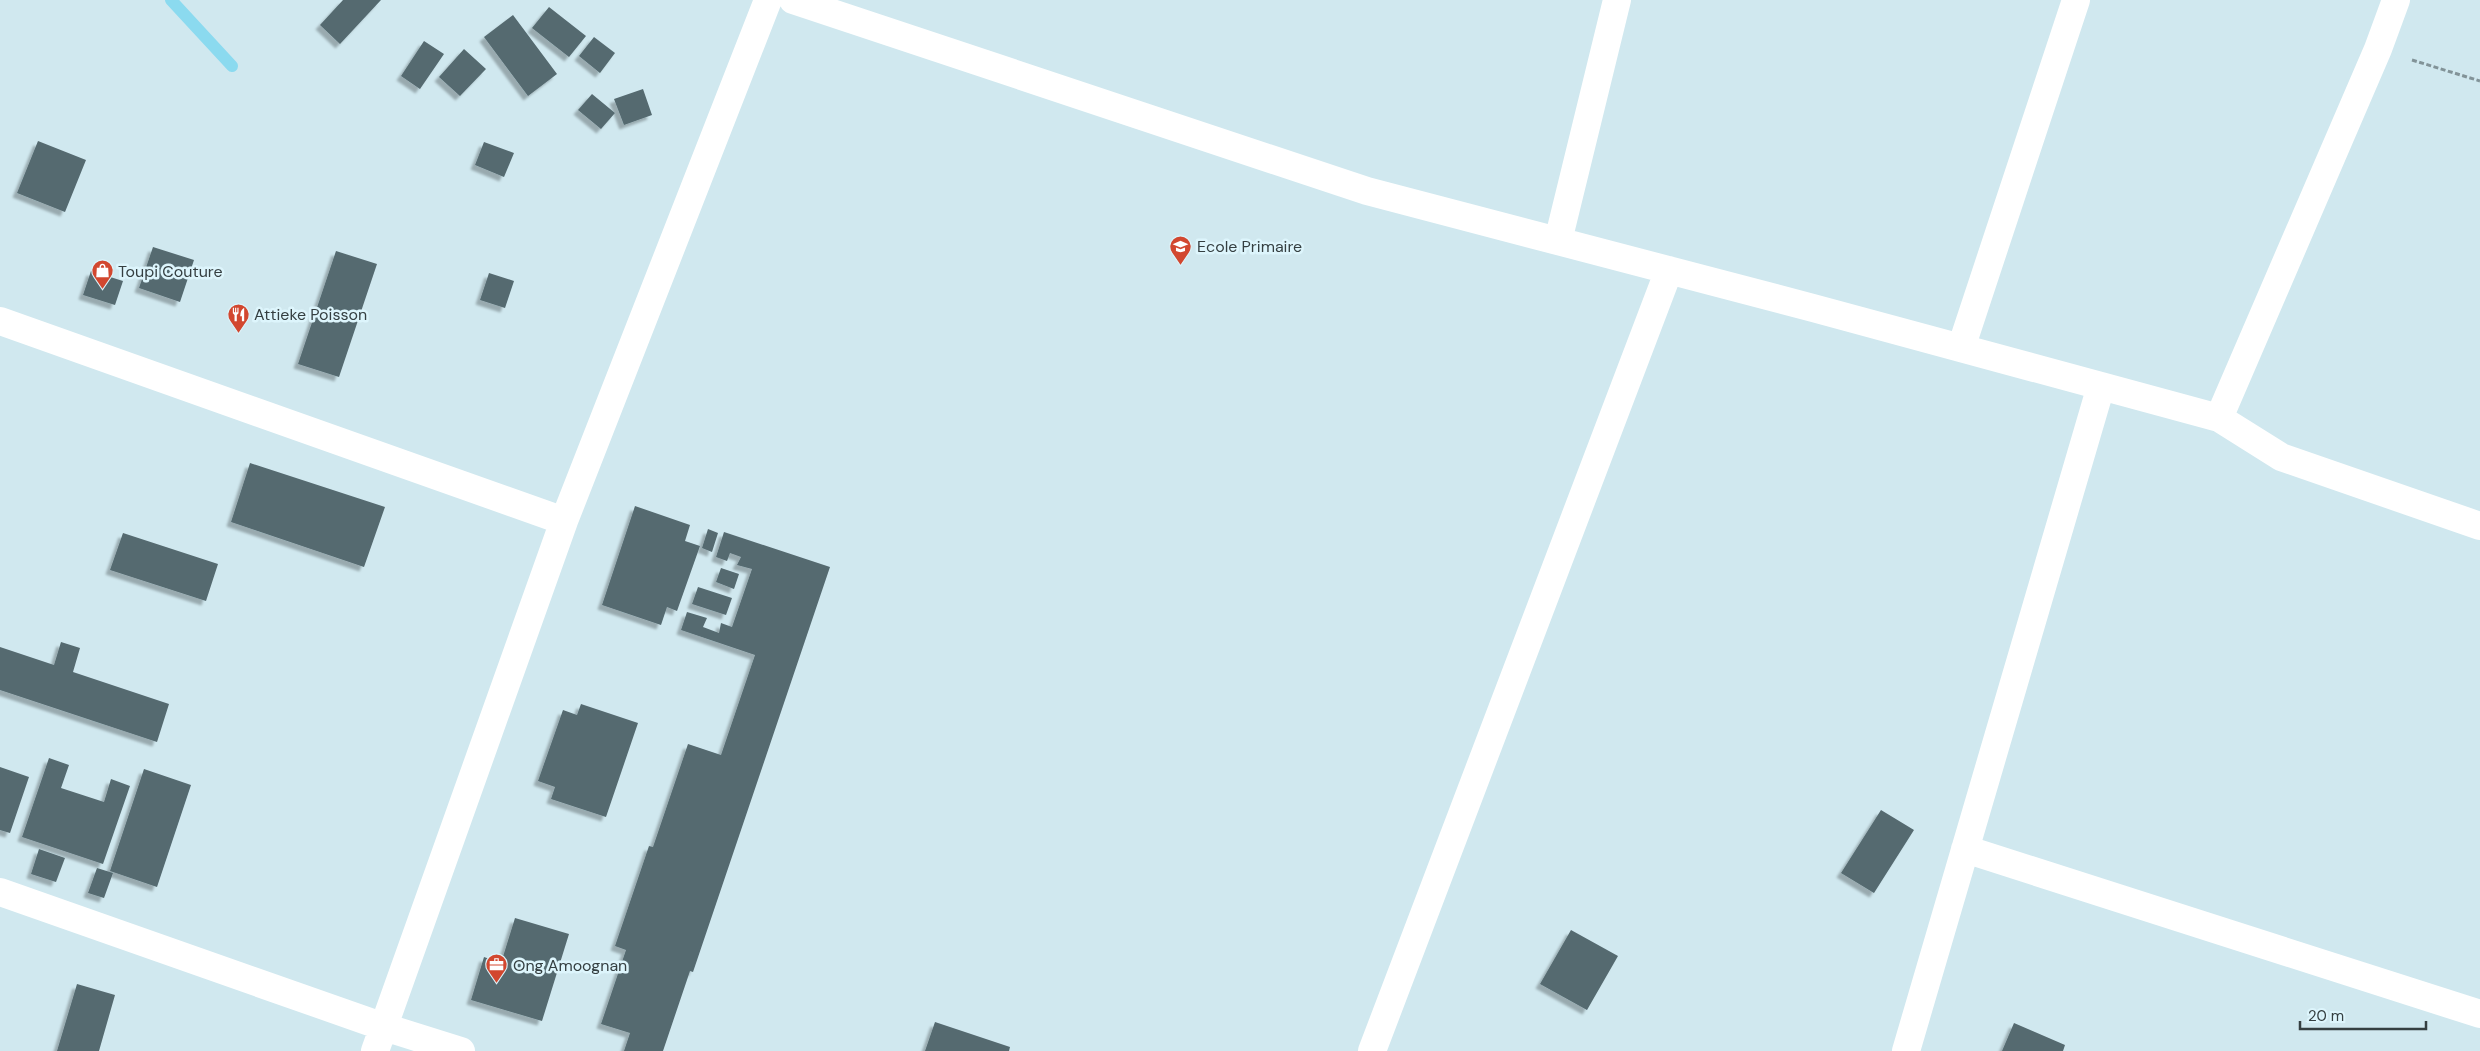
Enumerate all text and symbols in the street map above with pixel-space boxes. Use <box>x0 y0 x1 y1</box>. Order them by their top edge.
school or university icon: Ecole Primaire <box>1169 234 1193 265</box>
place label: Ecole Primaire <box>1197 236 1302 257</box>
shop icon: Toupi Couture <box>90 259 114 290</box>
place label: Toupi Couture <box>118 261 223 282</box>
restaurant icon: Attieke Poisson <box>226 302 250 333</box>
place label: Attieke Poisson <box>254 304 367 325</box>
office icon: Ong Amoognan <box>485 953 509 984</box>
place label: Ong Amoognan <box>513 955 627 976</box>
scale bar <box>2300 998 2426 1030</box>
text: 20 m <box>2308 1006 2344 1026</box>

